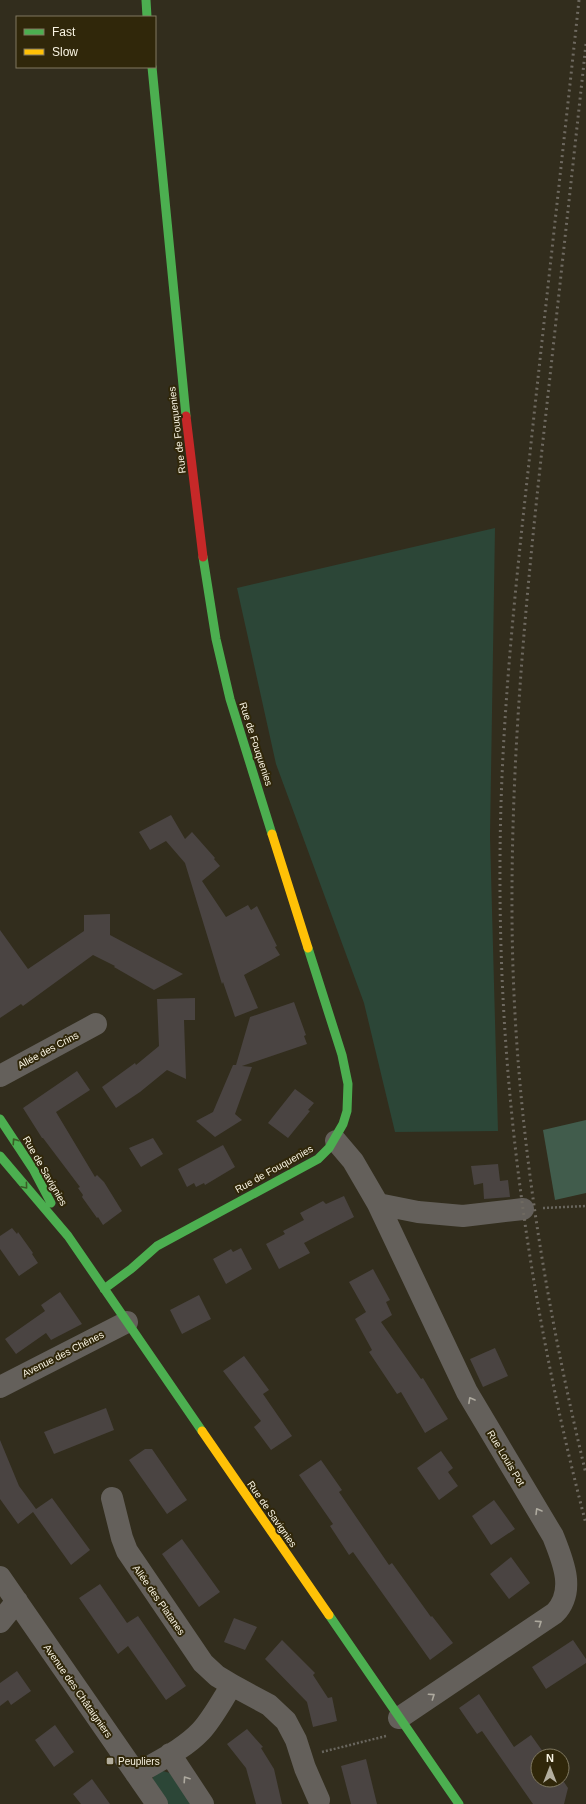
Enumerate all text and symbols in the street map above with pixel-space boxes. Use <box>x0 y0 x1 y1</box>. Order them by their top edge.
legend <box>16 16 156 68</box>
text: Fast <box>52 25 76 39</box>
text: Slow <box>52 45 78 59</box>
street label: Rue de Fouquenies <box>166 386 188 474</box>
street label: Rue de Fouquenies <box>237 701 275 787</box>
street label: Allée des Crins <box>16 1029 80 1071</box>
street label: Rue de Savignies <box>21 1134 69 1208</box>
one-way arrow <box>12 1138 20 1145</box>
street label: Rue de Fouquenies <box>233 1143 315 1195</box>
one-way arrow <box>21 1181 28 1189</box>
street label: Avenue des Chênes <box>20 1329 106 1379</box>
one-way arrow <box>468 1397 475 1404</box>
street label: Rue Louis Pot <box>485 1428 527 1488</box>
street label: Rue de Savignies <box>245 1479 299 1549</box>
one-way arrow <box>535 1508 543 1515</box>
street label: Allée des Platanes <box>131 1563 187 1637</box>
one-way arrow <box>535 1621 542 1628</box>
street label: Avenue des Châtaigniers <box>41 1642 115 1740</box>
one-way arrow <box>428 1693 435 1701</box>
north arrow <box>530 1748 570 1788</box>
text: N <box>546 1752 554 1764</box>
marker: Peupliers <box>105 1756 115 1766</box>
place label: Peupliers <box>118 1756 160 1767</box>
one-way arrow <box>183 1776 191 1783</box>

